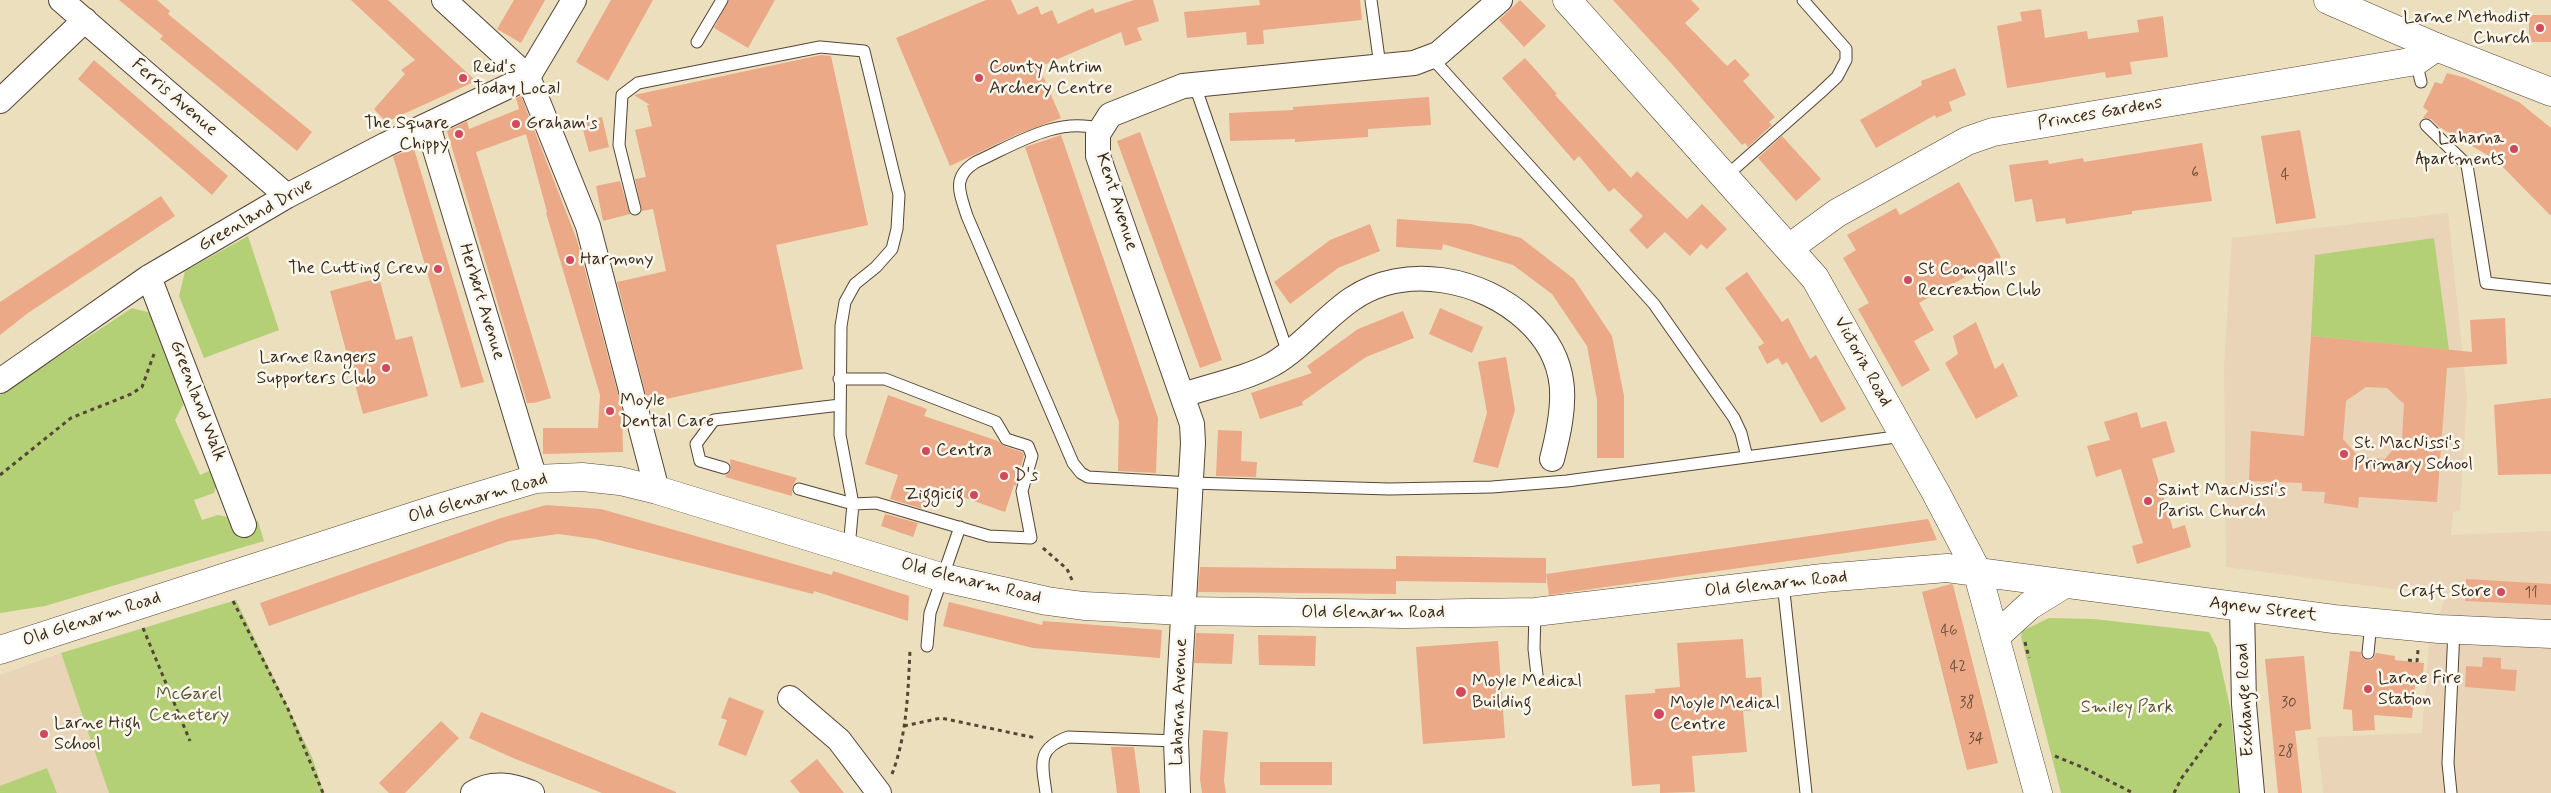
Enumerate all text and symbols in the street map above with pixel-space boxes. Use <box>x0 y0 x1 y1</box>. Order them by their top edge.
place label: Larne Methodist Church <box>2403 7 2530 50</box>
marker: Larne Methodist Church <box>2534 22 2546 34</box>
street label: Ferris Avenue <box>126 55 222 141</box>
place label: Reid's Today Local <box>473 57 560 100</box>
place label: County Antrim Archery Centre <box>989 57 1112 100</box>
marker: Reid's Today Local <box>457 72 469 84</box>
marker: County Antrim Archery Centre <box>973 72 985 84</box>
street label: Princes Gardens <box>2036 92 2164 136</box>
place label: The Square Chippy <box>364 113 449 156</box>
place label: Graham's <box>526 113 598 135</box>
marker: Graham's <box>510 118 522 130</box>
marker: The Square Chippy <box>453 128 465 140</box>
place label: Laharna Apartments <box>2416 128 2504 170</box>
marker: Laharna Apartments <box>2508 143 2520 155</box>
street label: Kent Avenue <box>1090 151 1142 253</box>
house number: 6 <box>2191 165 2199 183</box>
house number: 4 <box>2281 167 2289 185</box>
street label: Greenland Drive <box>195 175 317 257</box>
street label: Herbert Avenue <box>453 241 509 363</box>
place label: Harmony <box>580 249 654 271</box>
marker: Harmony <box>564 254 576 266</box>
place label: The Cutting Crew <box>288 258 428 280</box>
place label: St Comgall's Recreation Club <box>1918 259 2041 302</box>
marker: The Cutting Crew <box>432 263 444 275</box>
marker: St Comgall's Recreation Club <box>1902 274 1914 286</box>
street label: Victoria Road <box>1828 313 1896 411</box>
street label: Greenland Walk <box>164 338 230 464</box>
place label: Larne Rangers Supporters Club <box>257 347 376 389</box>
marker: Larne Rangers Supporters Club <box>380 362 392 374</box>
place label: Moyle Dental Care <box>620 390 714 432</box>
marker: Moyle Dental Care <box>604 405 616 417</box>
place label: St. MacNissi's Primary School <box>2354 433 2473 476</box>
place label: Centra <box>936 440 992 462</box>
marker: Centra <box>920 445 932 457</box>
marker: St. MacNissi's Primary School <box>2338 448 2350 460</box>
place label: D's <box>1014 465 1038 487</box>
street label: Old Glenarm Road <box>406 469 550 529</box>
marker: D's <box>998 470 1010 482</box>
place label: Saint MacNissi's Parish Church <box>2158 480 2286 522</box>
place label: Ziggicig <box>905 484 964 506</box>
marker: Ziggicig <box>968 489 980 501</box>
marker: Saint MacNissi's Parish Church <box>2142 495 2154 507</box>
street label: Old Glenarm Road <box>899 554 1043 610</box>
street label: Old Glenarm Road <box>1703 567 1849 603</box>
place label: Craft Store <box>2399 581 2491 603</box>
house number: 11 <box>2524 585 2538 603</box>
marker: Craft Store <box>2495 586 2507 598</box>
street label: Old Glenarm Road <box>20 588 164 652</box>
street label: Agnew Street <box>2208 593 2318 627</box>
street label: Old Glenarm Road <box>1301 602 1445 624</box>
house number: 46 <box>1940 623 1958 641</box>
street label: Laharna Avenue <box>1167 638 1193 766</box>
street label: Exchange Road <box>2232 642 2260 758</box>
house number: 42 <box>1950 659 1966 677</box>
place label: Larne Fire Station <box>2378 668 2461 711</box>
place label: Moyle Medical Building <box>1472 671 1582 714</box>
marker: Larne Fire Station <box>2362 683 2374 695</box>
park label: McGarel Cemetery <box>149 684 229 726</box>
marker: Moyle Medical Building <box>1454 685 1468 699</box>
place label: Moyle Medical Centre <box>1670 693 1780 736</box>
house number: 38 <box>1960 695 1974 713</box>
house number: 30 <box>2281 695 2297 713</box>
park label: Smiley Park <box>2081 697 2173 719</box>
marker: Moyle Medical Centre <box>1652 707 1666 721</box>
place label: Larne High School <box>54 713 141 756</box>
marker: Larne High School <box>38 728 50 740</box>
house number: 34 <box>1968 731 1984 749</box>
house number: 28 <box>2278 744 2294 762</box>

